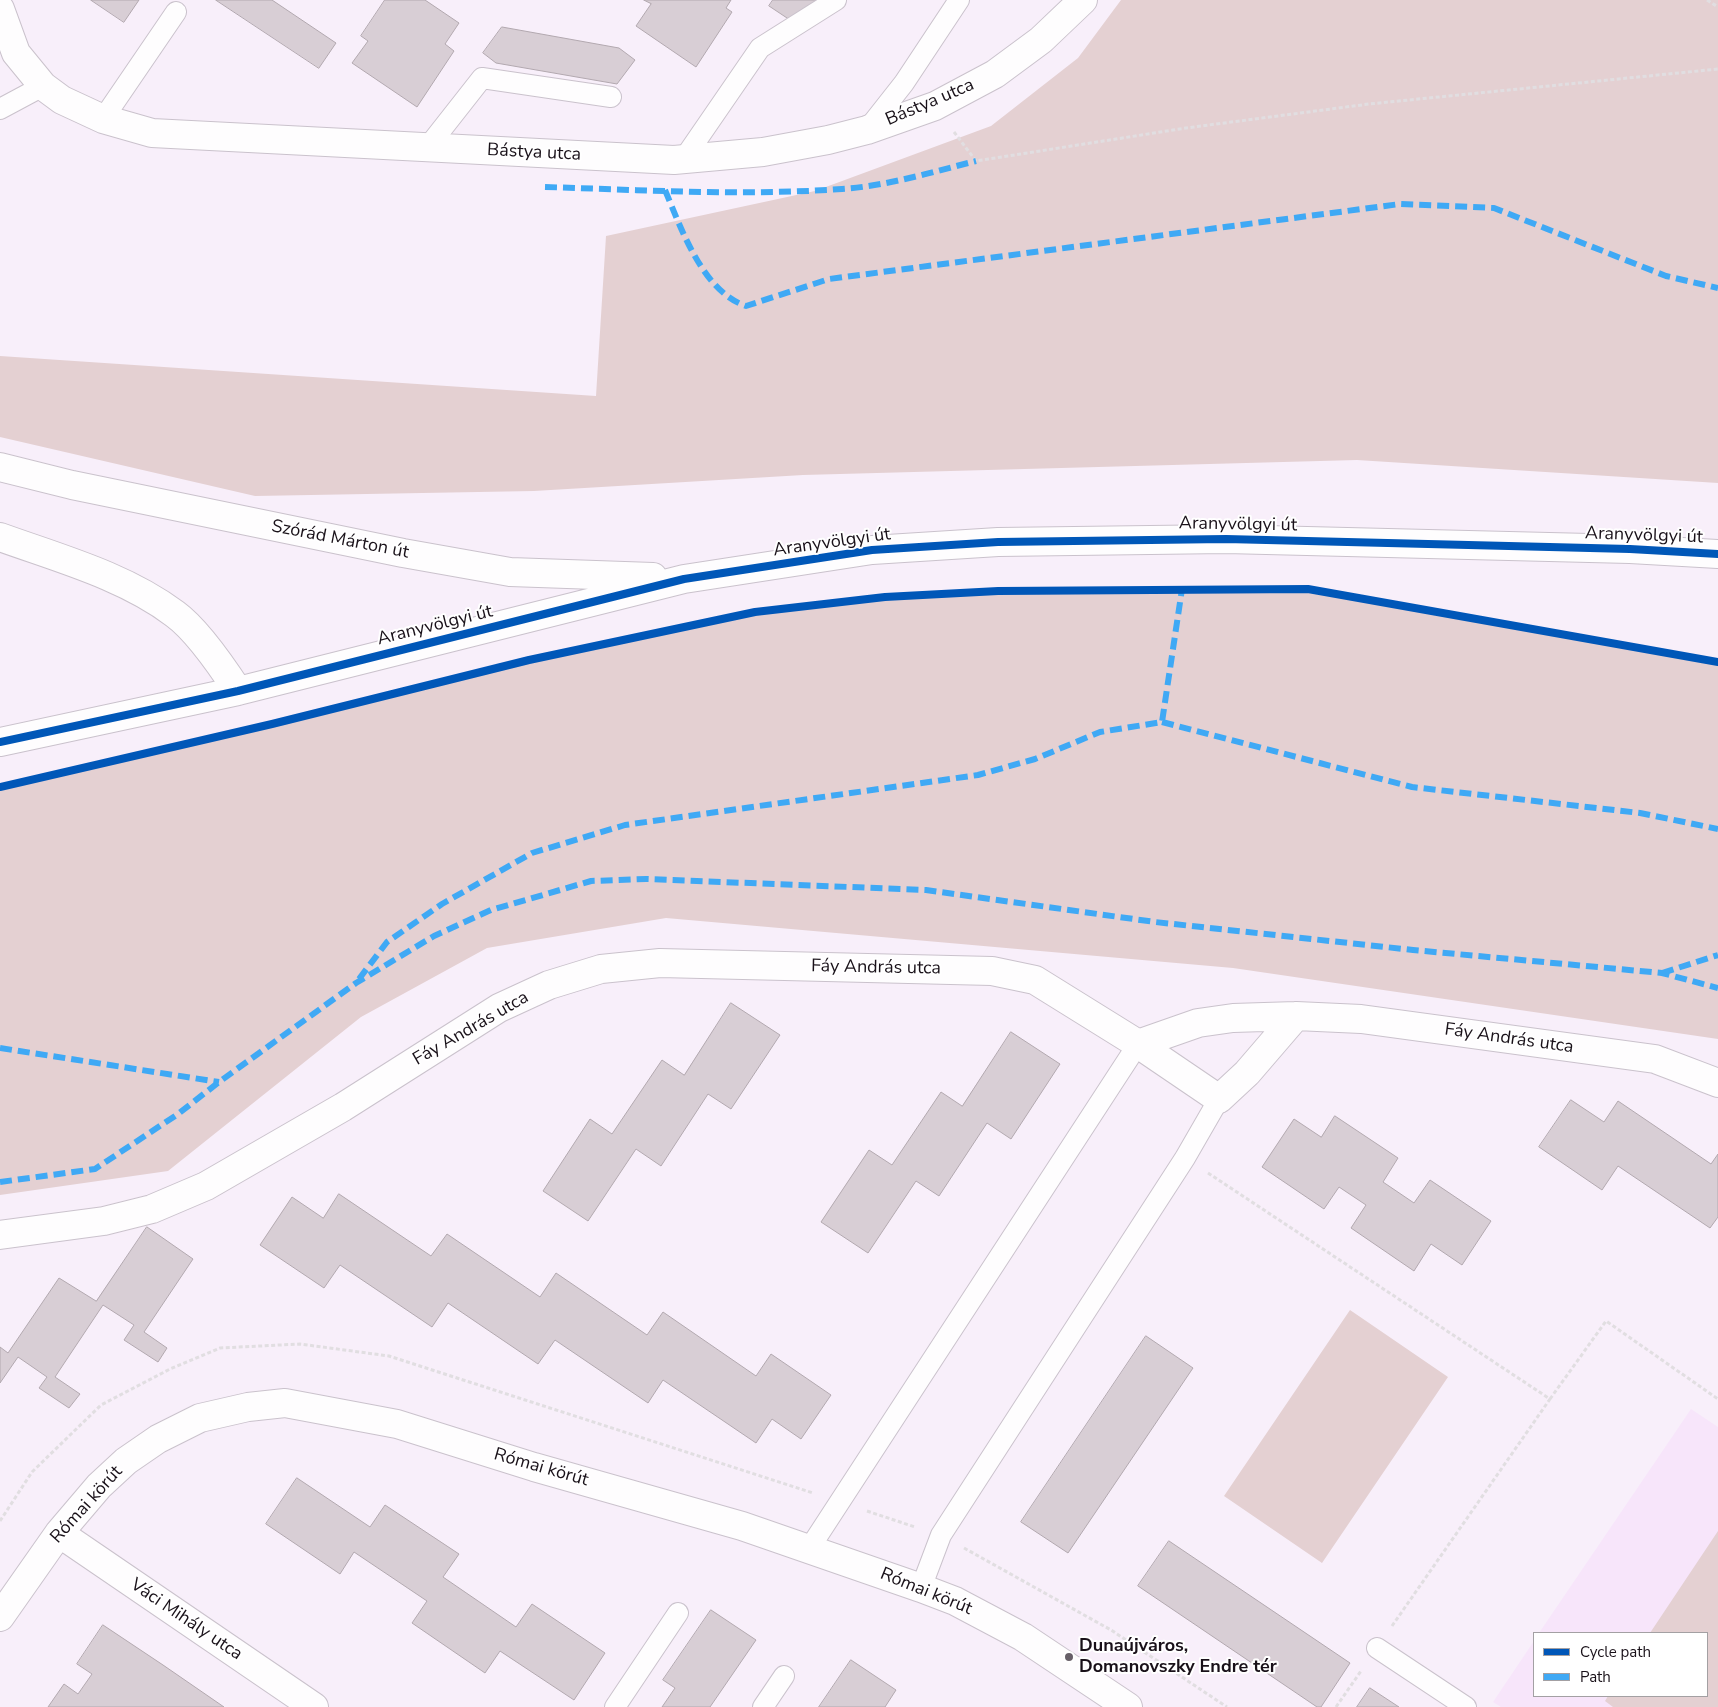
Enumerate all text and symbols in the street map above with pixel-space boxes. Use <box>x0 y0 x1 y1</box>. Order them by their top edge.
street label: Bástya utca <box>882 75 978 131</box>
street label: Bástya utca <box>486 140 582 166</box>
street label: Aranyvölgyi út <box>1179 513 1297 537</box>
street label: Szórád Márton út <box>269 516 411 564</box>
street label: Aranyvölgyi út <box>1585 523 1703 549</box>
street label: Aranyvölgyi út <box>772 524 892 562</box>
street label: Aranyvölgyi út <box>375 601 495 651</box>
street label: Fáy András utca <box>811 956 941 980</box>
street label: Fáy András utca <box>409 987 533 1071</box>
street label: Fáy András utca <box>1443 1019 1575 1059</box>
street label: Római körút <box>491 1444 591 1492</box>
street label: Római körút <box>46 1462 128 1548</box>
street label: Római körút <box>877 1564 975 1620</box>
street label: Váci Mihály utca <box>126 1575 246 1665</box>
legend <box>1533 1632 1708 1697</box>
place label: Dunaújváros, Domanovszky Endre tér <box>1079 1636 1277 1678</box>
text: Cycle path <box>1580 1642 1651 1662</box>
marker: Dunaújváros, Domanovszky Endre tér <box>1063 1651 1075 1663</box>
text: Path <box>1580 1667 1611 1687</box>

